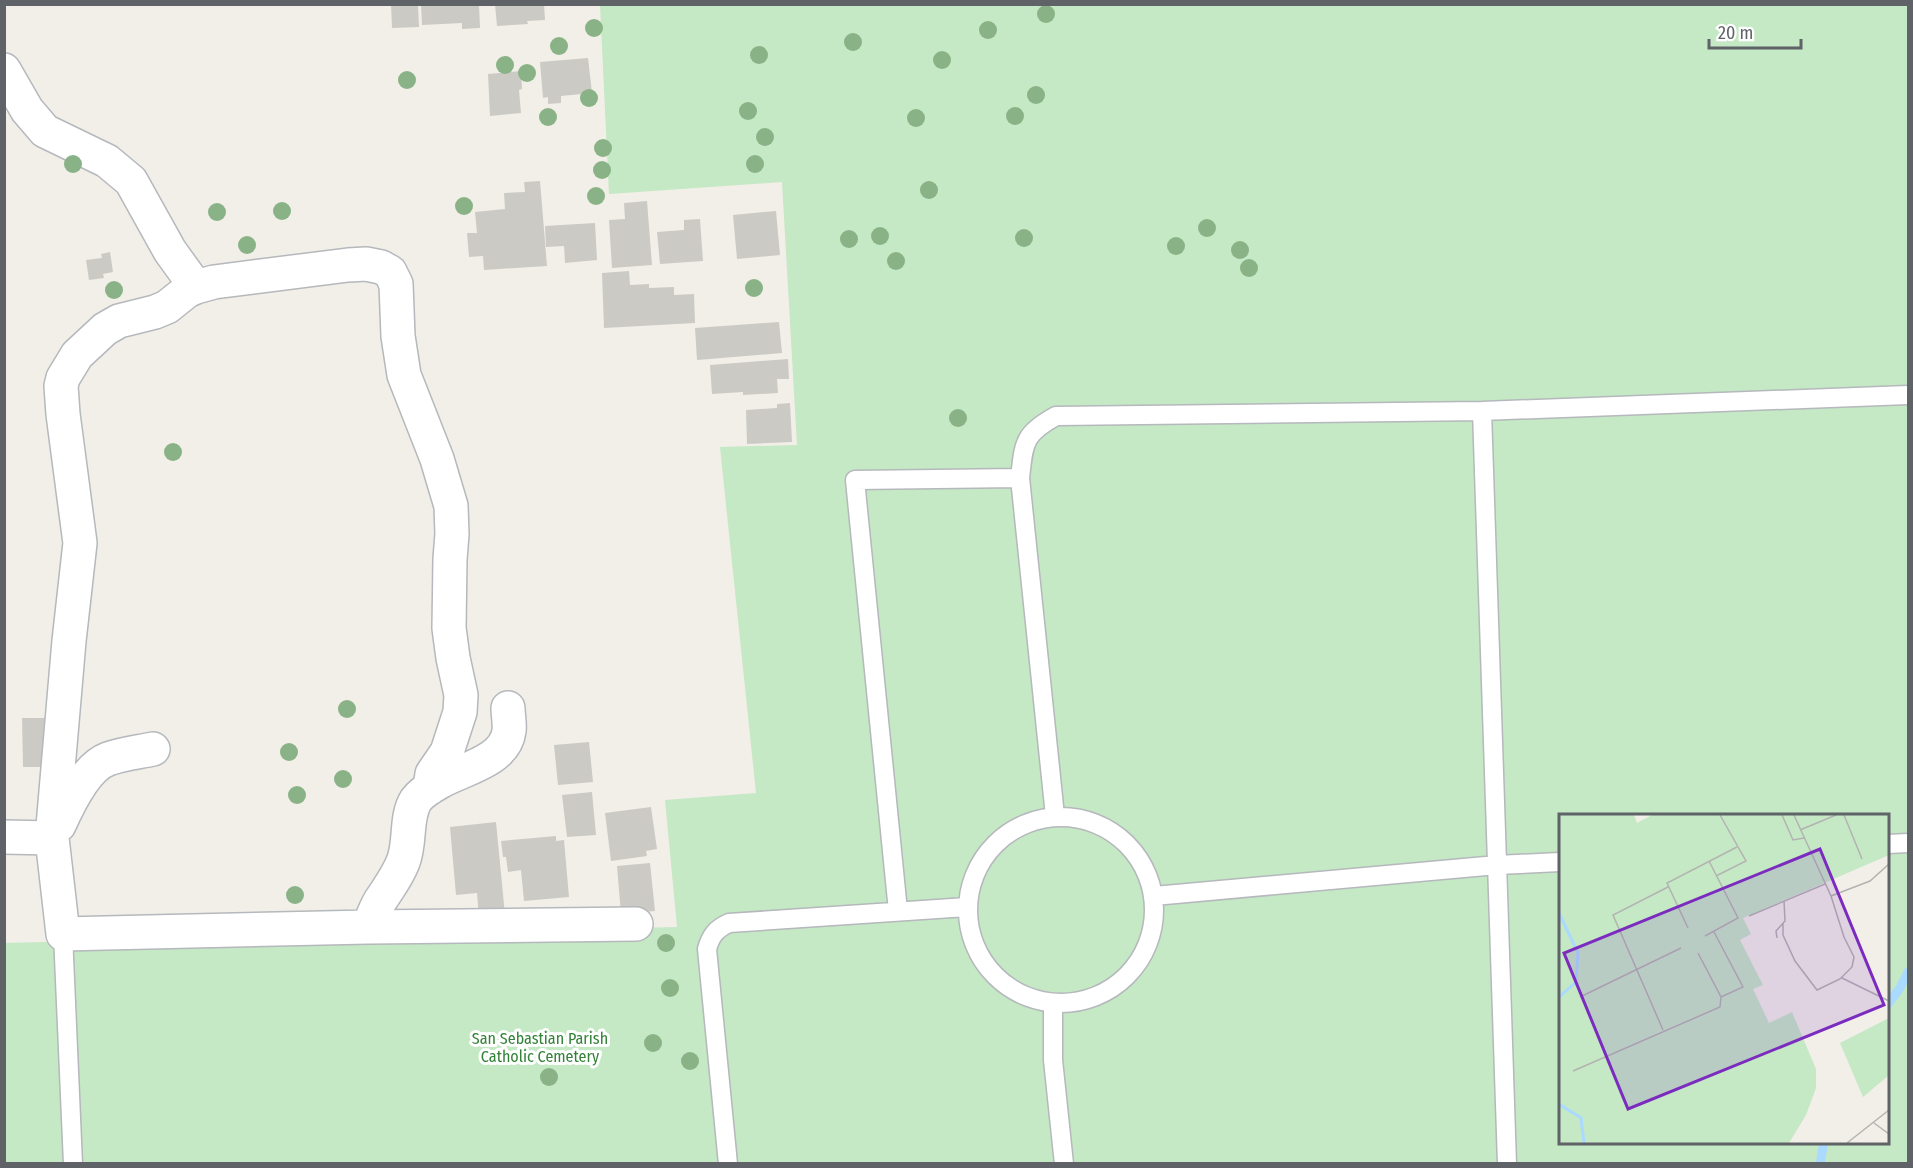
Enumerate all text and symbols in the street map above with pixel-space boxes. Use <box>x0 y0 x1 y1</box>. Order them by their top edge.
scale bar <box>1709 12 1800 50</box>
text: 20 m <box>1718 22 1753 44</box>
inset map <box>1559 814 1889 1144</box>
park label: San Sebastian Parish Catholic Cemetery <box>472 1029 608 1066</box>

